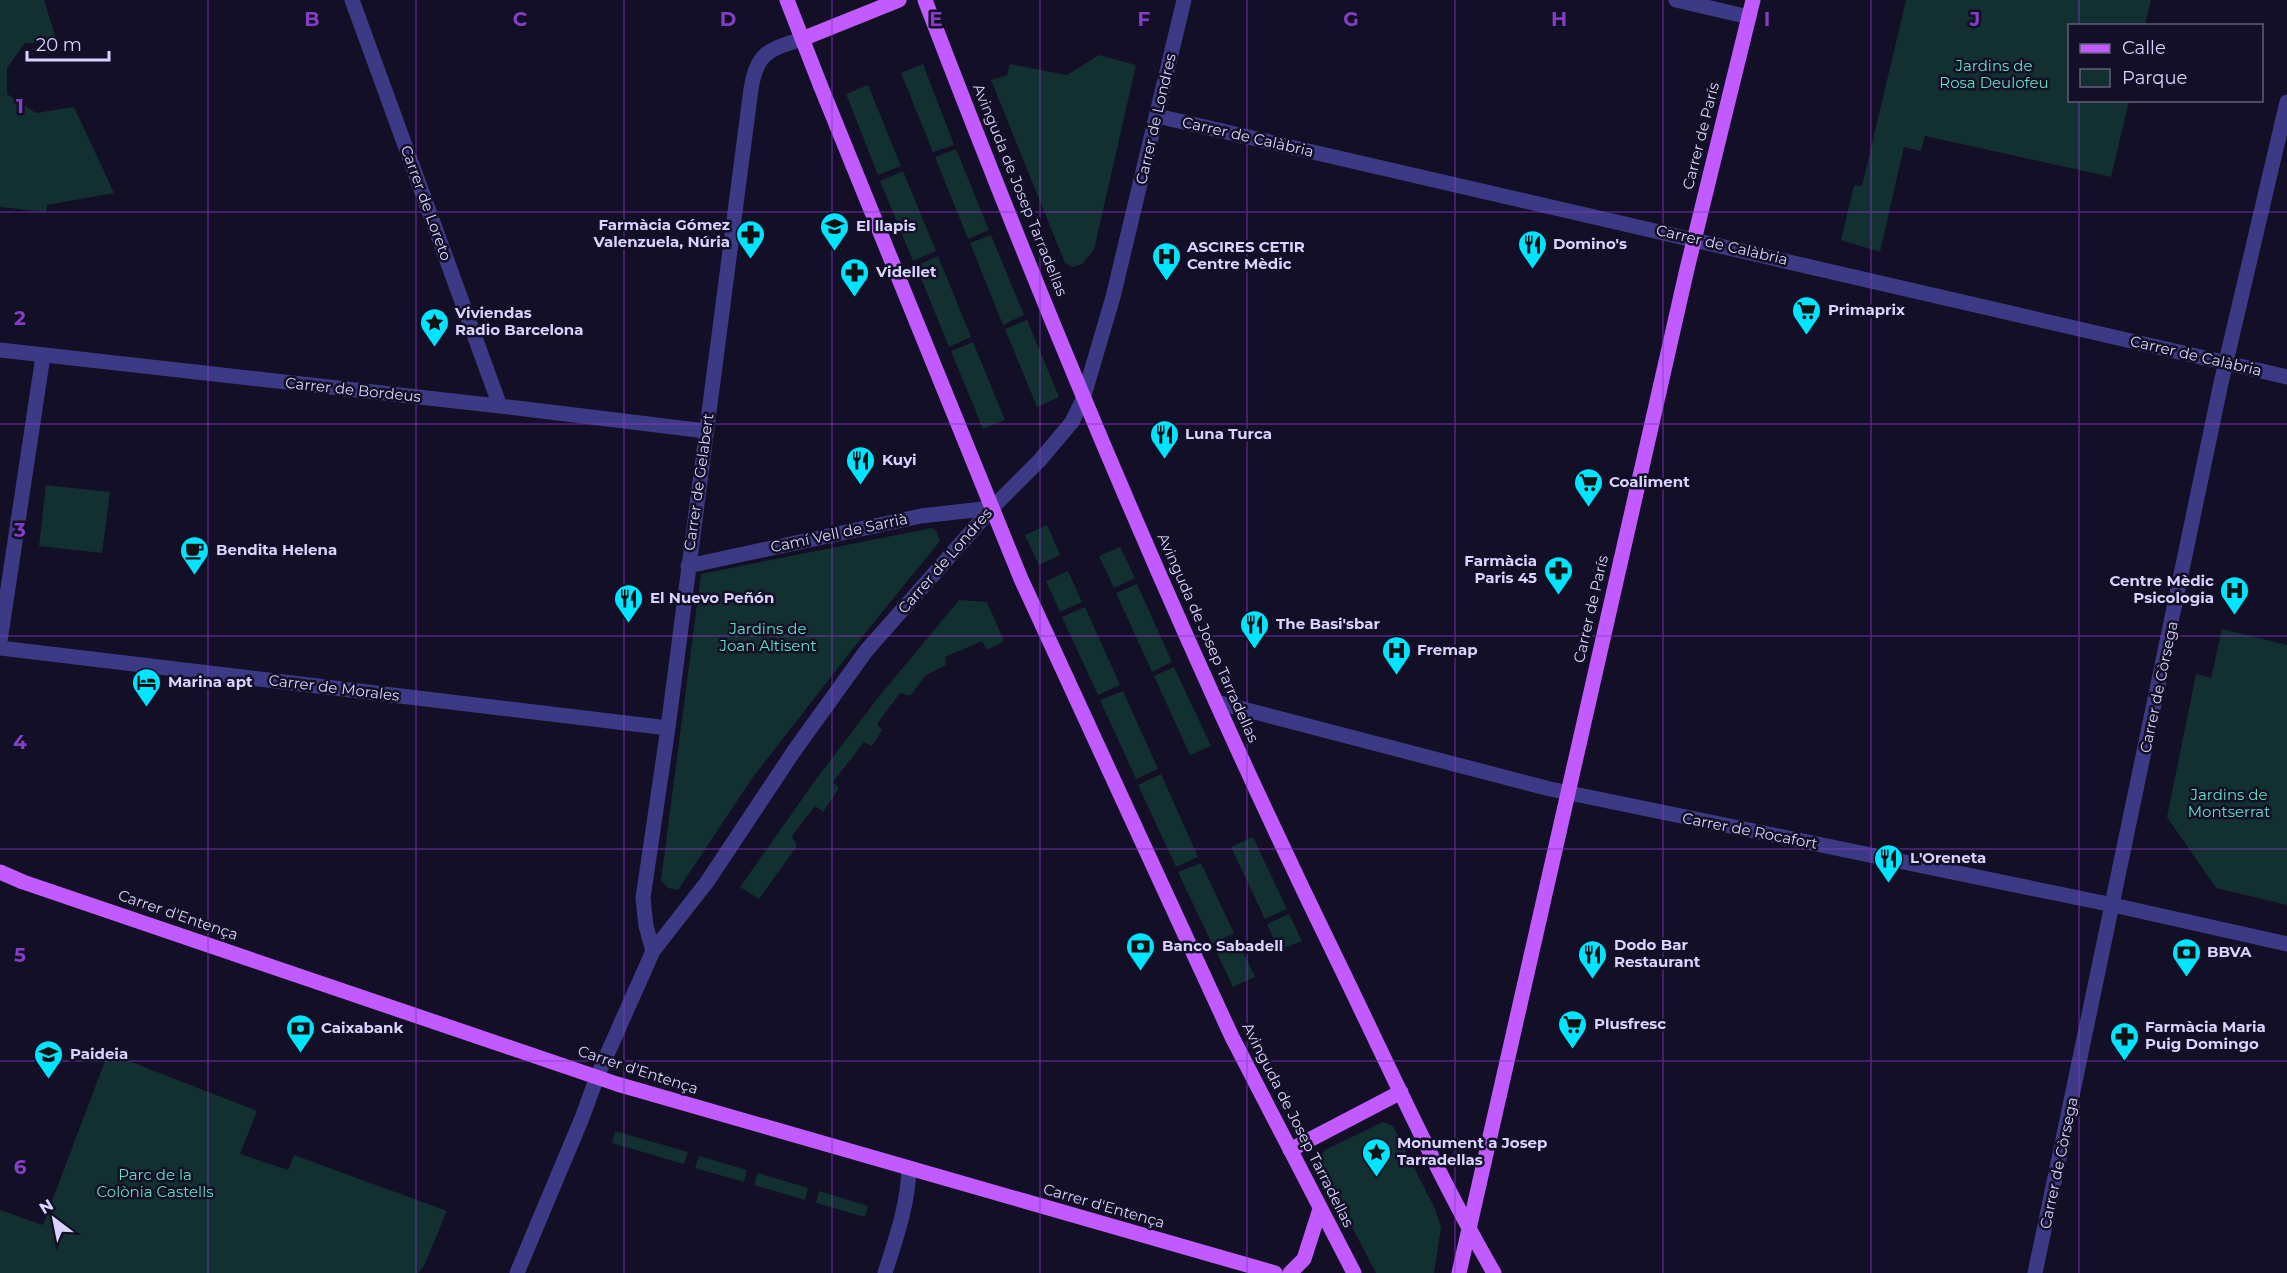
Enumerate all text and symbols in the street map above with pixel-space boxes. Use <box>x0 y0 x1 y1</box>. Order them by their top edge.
text: B <box>304 7 320 31</box>
text: C <box>513 7 528 31</box>
text: D <box>720 7 736 31</box>
text: E <box>929 7 943 31</box>
text: F <box>1138 7 1151 31</box>
text: G <box>1343 7 1359 31</box>
text: H <box>1551 7 1567 31</box>
text: I <box>1764 7 1770 31</box>
text: J <box>1969 7 1980 31</box>
scale bar <box>27 24 110 62</box>
legend <box>2068 24 2263 102</box>
text: 20 m <box>36 34 82 56</box>
text: Calle <box>2122 37 2166 59</box>
street label: Carrer de Londres <box>1131 52 1180 186</box>
park label: Jardins de Rosa Deulofeu <box>1939 56 2049 92</box>
text: Parque <box>2122 67 2188 89</box>
street label: Carrer de París <box>1678 80 1723 192</box>
street label: Avinguda de Josep Tarradellas <box>969 81 1072 299</box>
text: 1 <box>16 94 24 118</box>
street label: Carrer de Calàbria <box>1180 112 1316 161</box>
street label: Carrer de Loreto <box>397 143 456 263</box>
school or university icon: El llapis <box>819 210 851 252</box>
place label: Farmàcia Gómez Valenzuela, Núria <box>593 215 730 251</box>
place label: El llapis <box>856 216 916 235</box>
pharmacy icon: Farmàcia Gómez Valenzuela, Núria <box>735 218 767 260</box>
street label: Carrer de Calàbria <box>1654 220 1790 269</box>
restaurant icon: Domino's <box>1516 228 1548 270</box>
place label: Domino's <box>1553 234 1627 253</box>
place label: ASCIRES CETIR Centre Mèdic <box>1186 237 1305 273</box>
hospital icon: ASCIRES CETIR Centre Mèdic <box>1150 240 1182 282</box>
pharmacy icon: Videllet <box>839 256 871 298</box>
place label: Videllet <box>875 262 937 281</box>
supermarket icon: Primaprix <box>1791 294 1823 336</box>
place label: Primaprix <box>1828 300 1905 319</box>
place label: Viviendas Radio Barcelona <box>454 303 583 339</box>
text: 2 <box>14 306 26 330</box>
place icon: Viviendas Radio Barcelona <box>418 306 450 348</box>
street label: Carrer de Calàbria <box>2128 331 2264 380</box>
street label: Carrer de Bordeus <box>284 373 422 406</box>
street label: Carrer de Gelabert <box>679 412 718 552</box>
restaurant icon: Luna Turca <box>1148 418 1180 460</box>
place label: Luna Turca <box>1185 424 1272 443</box>
restaurant icon: Kuyi <box>845 444 877 486</box>
place label: Kuyi <box>882 450 917 469</box>
supermarket icon: Coaliment <box>1572 466 1604 508</box>
place label: Coaliment <box>1609 472 1690 491</box>
street label: Carrer de Londres <box>894 504 996 617</box>
street label: Camí Vell de Sarrià <box>769 509 909 556</box>
text: 3 <box>13 518 26 542</box>
street label: Avinguda de Josep Tarradellas <box>1154 530 1263 745</box>
cafe icon: Bendita Helena <box>179 534 211 576</box>
place label: Bendita Helena <box>216 540 337 559</box>
place label: Farmàcia Paris 45 <box>1464 551 1537 587</box>
street label: Carrer de París <box>1569 553 1612 665</box>
pharmacy icon: Farmàcia Paris 45 <box>1542 554 1574 596</box>
place label: Centre Mèdic Psicologia <box>2109 571 2214 607</box>
hospital icon: Centre Mèdic Psicologia <box>2219 574 2251 616</box>
restaurant icon: El Nuevo Peñón <box>613 582 645 624</box>
place label: El Nuevo Peñón <box>650 588 774 607</box>
restaurant icon: The Basi'sbar <box>1239 608 1271 650</box>
place label: The Basi'sbar <box>1276 614 1380 633</box>
park label: Jardins de Joan Altisent <box>718 619 817 655</box>
street label: Carrer de Còrsega <box>2135 619 2182 755</box>
hospital icon: Fremap <box>1380 634 1412 676</box>
place label: Fremap <box>1417 640 1478 659</box>
hotel icon: Marina apt <box>131 666 163 708</box>
street label: Carrer de Morales <box>268 670 401 705</box>
place label: Marina apt <box>168 672 253 691</box>
text: 4 <box>13 730 27 754</box>
park label: Jardins de Montserrat <box>2188 785 2270 821</box>
street label: Carrer de Rocafort <box>1681 808 1819 853</box>
restaurant icon: L'Oreneta <box>1873 842 1905 884</box>
place label: L'Oreneta <box>1910 848 1986 867</box>
street label: Carrer d'Entença <box>116 885 241 944</box>
bank icon: Banco Sabadell <box>1125 930 1157 972</box>
place label: Dodo Bar Restaurant <box>1614 935 1701 971</box>
place label: Banco Sabadell <box>1162 936 1283 955</box>
bank icon: BBVA <box>2170 936 2202 978</box>
restaurant icon: Dodo Bar Restaurant <box>1577 938 1609 980</box>
place label: BBVA <box>2207 942 2252 961</box>
text: 5 <box>14 943 26 967</box>
supermarket icon: Plusfresc <box>1557 1008 1589 1050</box>
bank icon: Caixabank <box>284 1012 316 1054</box>
place label: Plusfresc <box>1594 1014 1666 1033</box>
place label: Farmàcia Maria Puig Domingo <box>2145 1017 2266 1053</box>
place label: Caixabank <box>321 1018 403 1037</box>
street label: Avinguda de Josep Tarradellas <box>1238 1019 1358 1230</box>
pharmacy icon: Farmàcia Maria Puig Domingo <box>2108 1020 2140 1062</box>
school or university icon: Paideia <box>33 1038 65 1080</box>
street label: Carrer d'Entença <box>575 1041 701 1098</box>
place label: Paideia <box>70 1044 128 1063</box>
street label: Carrer de Còrsega <box>2035 1095 2082 1231</box>
place label: Monument a Josep Tarradellas <box>1397 1133 1547 1169</box>
place icon: Monument a Josep Tarradellas <box>1360 1136 1392 1178</box>
text: 6 <box>14 1155 27 1179</box>
park label: Parc de la Colònia Castells <box>96 1165 214 1201</box>
street label: Carrer d'Entença <box>1041 1179 1167 1232</box>
north arrow <box>24 1189 84 1249</box>
text: N <box>36 1195 57 1218</box>

